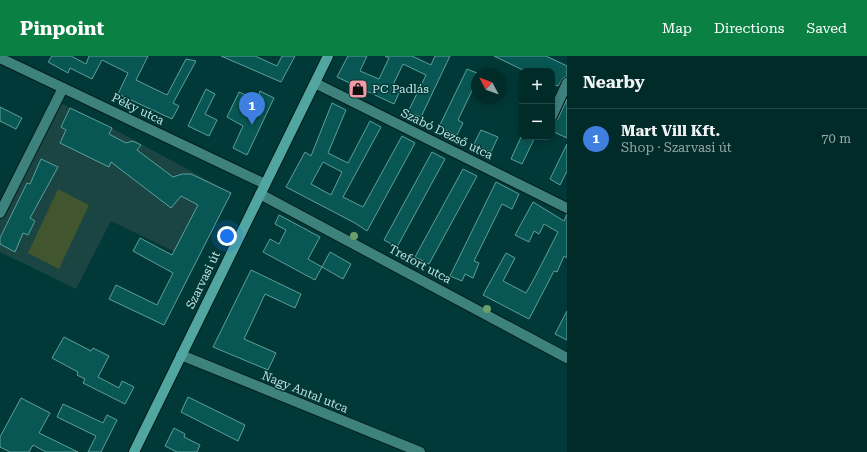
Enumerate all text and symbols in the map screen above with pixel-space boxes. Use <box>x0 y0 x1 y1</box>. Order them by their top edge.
text: Pinpoint <box>20 17 104 40</box>
text: Map <box>662 20 692 36</box>
text: Directions <box>714 20 784 36</box>
text: Saved <box>806 20 847 36</box>
north arrow <box>471 68 507 104</box>
map controls <box>519 68 555 140</box>
button: + <box>519 68 555 104</box>
text: Nearby <box>583 72 645 92</box>
shop icon: PC Padlás <box>347 78 369 100</box>
place label: PC Padlás <box>372 82 429 96</box>
street label: Péky utca <box>109 90 167 128</box>
pin: 1 <box>239 92 265 125</box>
button: − <box>519 104 555 140</box>
street label: Szabó Dezső utca <box>399 106 496 163</box>
text: Mart Vill Kft. <box>621 122 720 140</box>
text: 1 <box>592 131 600 146</box>
text: 70 m <box>821 131 851 146</box>
text: Shop · Szarvasi út <box>621 140 732 155</box>
your location <box>217 226 237 246</box>
street label: Trefort utca <box>386 242 454 287</box>
street label: Szarvasi út <box>183 248 223 311</box>
street label: Nagy Antal utca <box>260 368 351 416</box>

